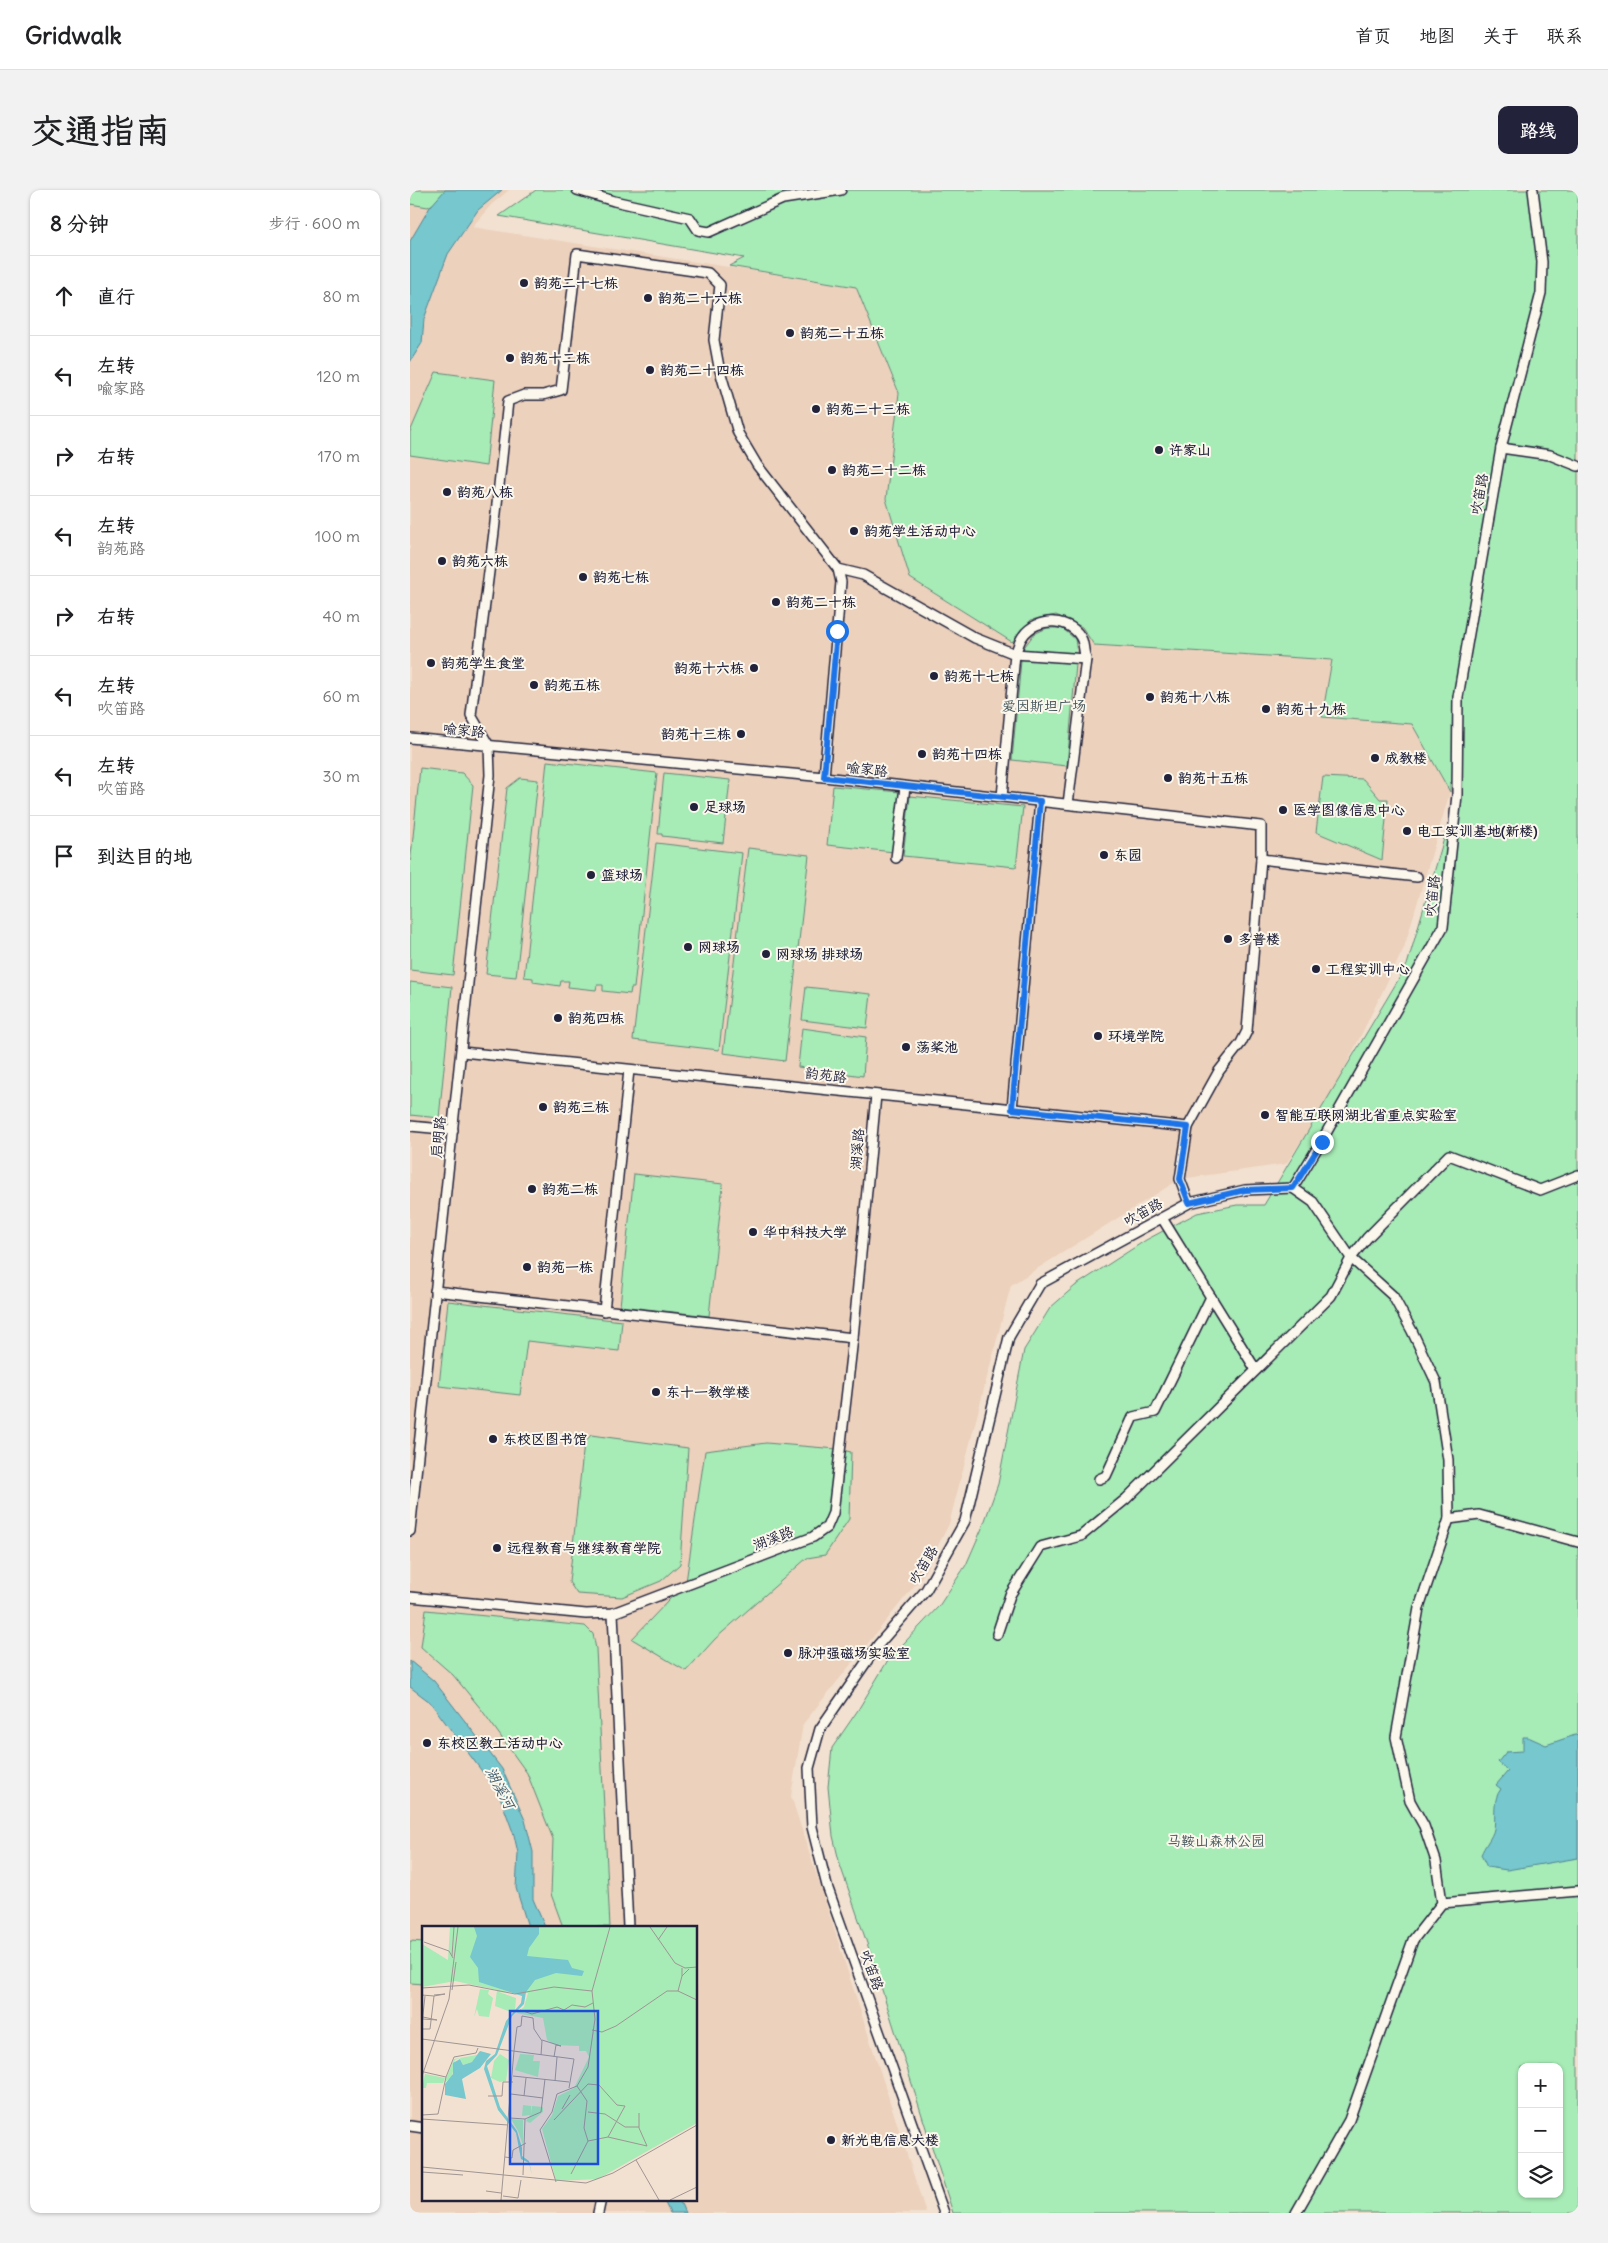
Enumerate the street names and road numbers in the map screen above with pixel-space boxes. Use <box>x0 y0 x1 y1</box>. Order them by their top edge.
street label: 吹笛路 <box>1466 472 1492 516</box>
street label: 喻家路 <box>442 719 486 741</box>
street label: 喻家路 <box>845 758 889 780</box>
street label: 吹笛路 <box>1421 874 1443 918</box>
street label: 韵苑路 <box>804 1064 848 1086</box>
street label: 启明路 <box>427 1115 449 1159</box>
street label: 湖溪路 <box>846 1127 868 1171</box>
street label: 吹笛路 <box>1120 1194 1166 1230</box>
street label: 湖溪路 <box>750 1522 796 1554</box>
street label: 吹笛路 <box>904 1542 942 1588</box>
street label: 吹笛路 <box>856 1947 888 1993</box>

